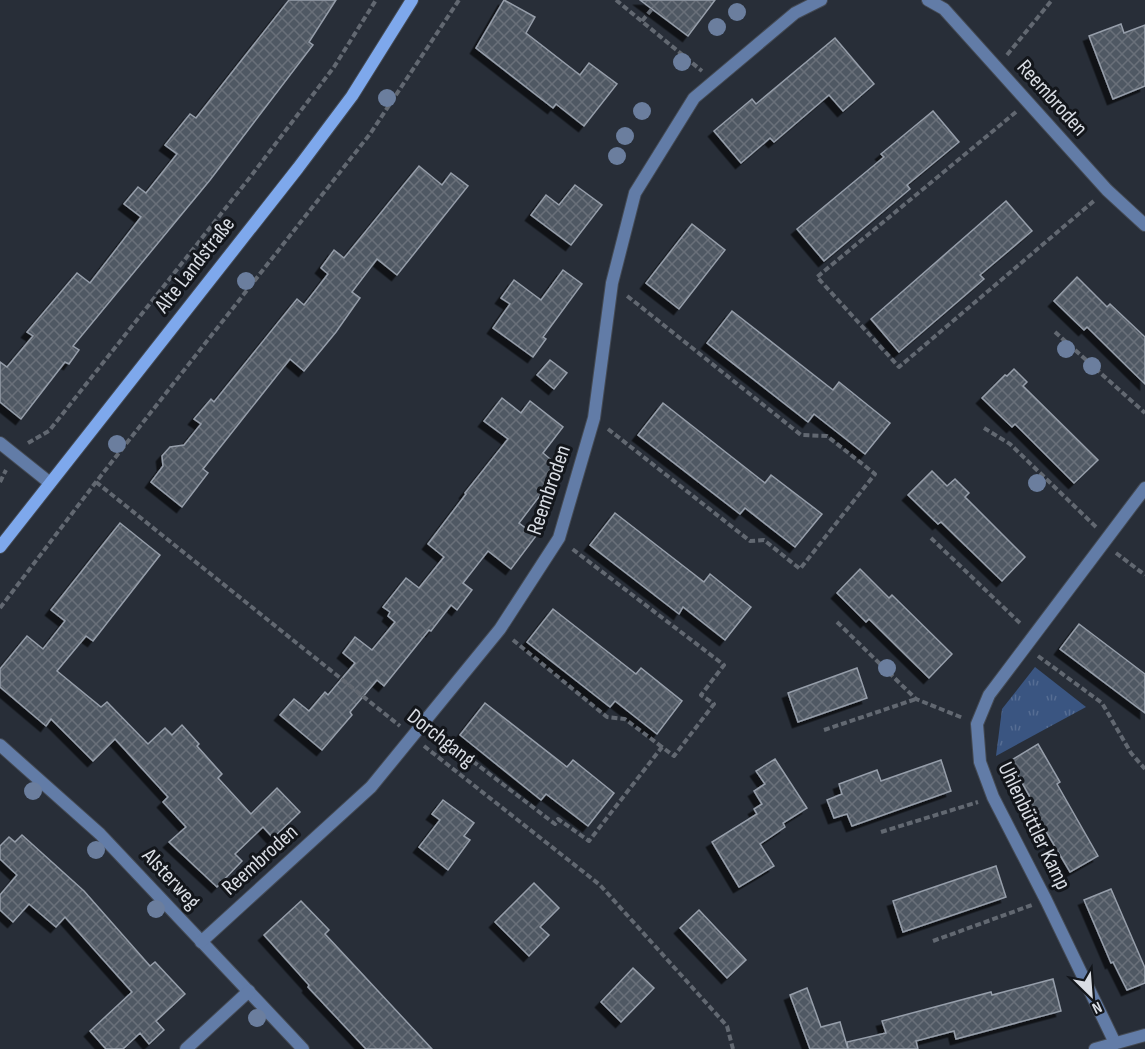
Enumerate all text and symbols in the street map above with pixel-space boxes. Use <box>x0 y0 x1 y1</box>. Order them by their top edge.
street label: Reembroden <box>1011 54 1093 142</box>
street label: Alte Landstraße <box>148 211 241 319</box>
street label: Reembroden <box>521 441 577 539</box>
street label: Dorchgang <box>401 703 481 773</box>
street label: Uhlenbüttler Kamp <box>991 758 1077 894</box>
street label: Reembroden <box>216 819 304 901</box>
street label: Alsterweg <box>135 842 206 915</box>
north arrow <box>1061 965 1121 1025</box>
text: N <box>1089 997 1105 1018</box>

